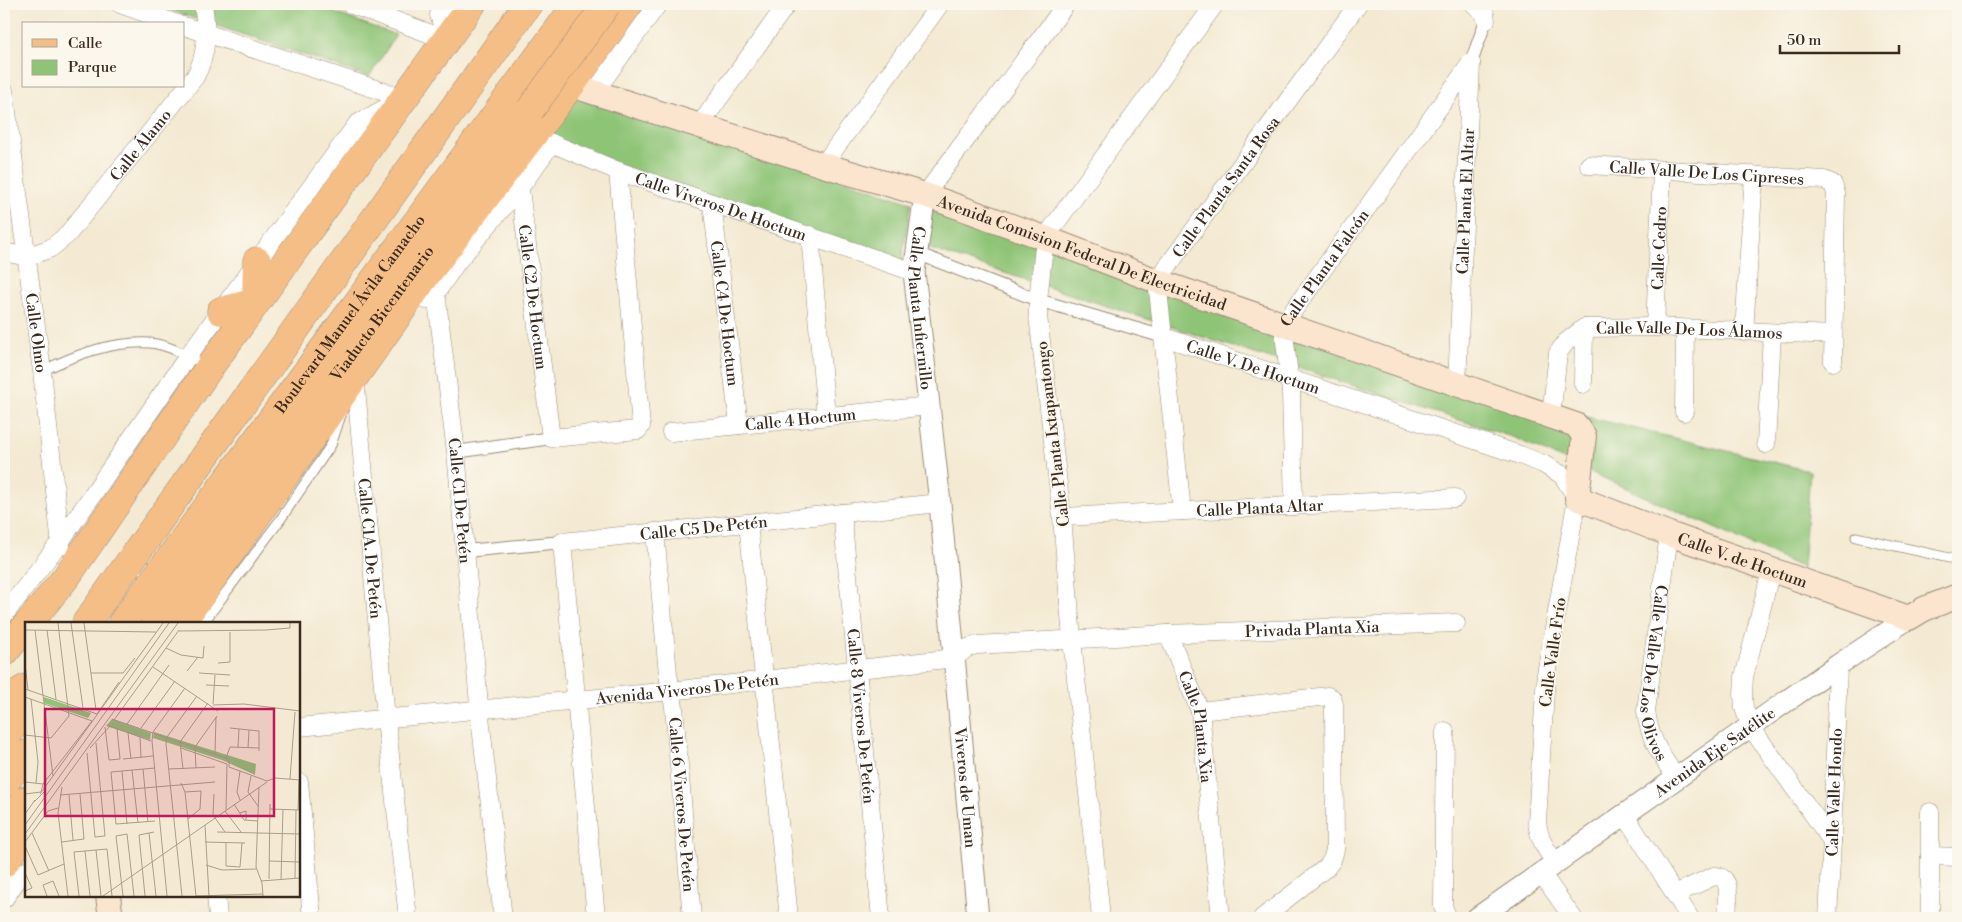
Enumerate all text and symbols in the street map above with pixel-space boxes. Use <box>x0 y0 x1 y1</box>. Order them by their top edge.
legend <box>22 22 185 88</box>
scale bar <box>1780 22 1898 54</box>
text: 50 m <box>1787 31 1821 50</box>
text: Calle <box>68 34 102 53</box>
text: Parque <box>68 58 117 77</box>
street label: Calle Álamo <box>106 105 176 185</box>
street label: Calle Planta Santa Rosa <box>1168 112 1285 262</box>
street label: Calle Planta El Altar <box>1453 128 1479 275</box>
street label: Calle Valle De Los Cipreses <box>1609 157 1805 190</box>
street label: Calle Viveros De Hoctum <box>632 169 809 246</box>
street label: Avenida Comision Federal De Electricidad <box>934 191 1229 315</box>
street label: Calle Planta Falcón <box>1276 205 1374 331</box>
street label: Calle Cedro <box>1648 206 1671 290</box>
street label: Boulevard Manuel Ávila Camacho <box>270 211 430 418</box>
street label: Calle C2 De Hoctum <box>513 223 551 371</box>
street label: Calle Planta Infiernillo <box>902 225 936 391</box>
street label: Calle C4 De Hoctum <box>706 239 743 387</box>
street label: Viaducto Bicentenario <box>326 242 439 386</box>
street label: Calle Olmo <box>21 292 51 374</box>
street label: Calle Valle De Los Álamos <box>1596 318 1783 344</box>
street label: Calle V. De Hoctum <box>1184 336 1322 399</box>
street label: Calle Planta Ixtapantongo <box>1032 340 1074 528</box>
street label: Calle 4 Hoctum <box>744 404 857 436</box>
street label: Calle C1 De Petén <box>443 437 475 565</box>
street label: Calle C1A. De Petén <box>353 477 386 620</box>
street label: Calle Planta Altar <box>1196 495 1324 522</box>
street label: Calle C5 De Petén <box>639 512 769 545</box>
street label: Calle V. de Hoctum <box>1675 529 1810 593</box>
street label: Calle Valle De Los Olivos <box>1635 584 1672 765</box>
street label: Calle Valle Frío <box>1535 596 1571 708</box>
street label: Privada Planta Xia <box>1244 617 1381 642</box>
inset map <box>25 622 300 897</box>
street label: Calle 8 Viveros De Petén <box>842 628 879 805</box>
street label: Calle Planta Xia <box>1173 668 1216 785</box>
street label: Avenida Viveros De Petén <box>594 669 780 709</box>
street label: Avenida Eje Satélite <box>1650 703 1780 802</box>
street label: Calle 6 Viveros De Petén <box>664 716 699 893</box>
street label: Viveros de Uman <box>949 725 981 849</box>
street label: Calle Valle Hondo <box>1822 728 1847 857</box>

